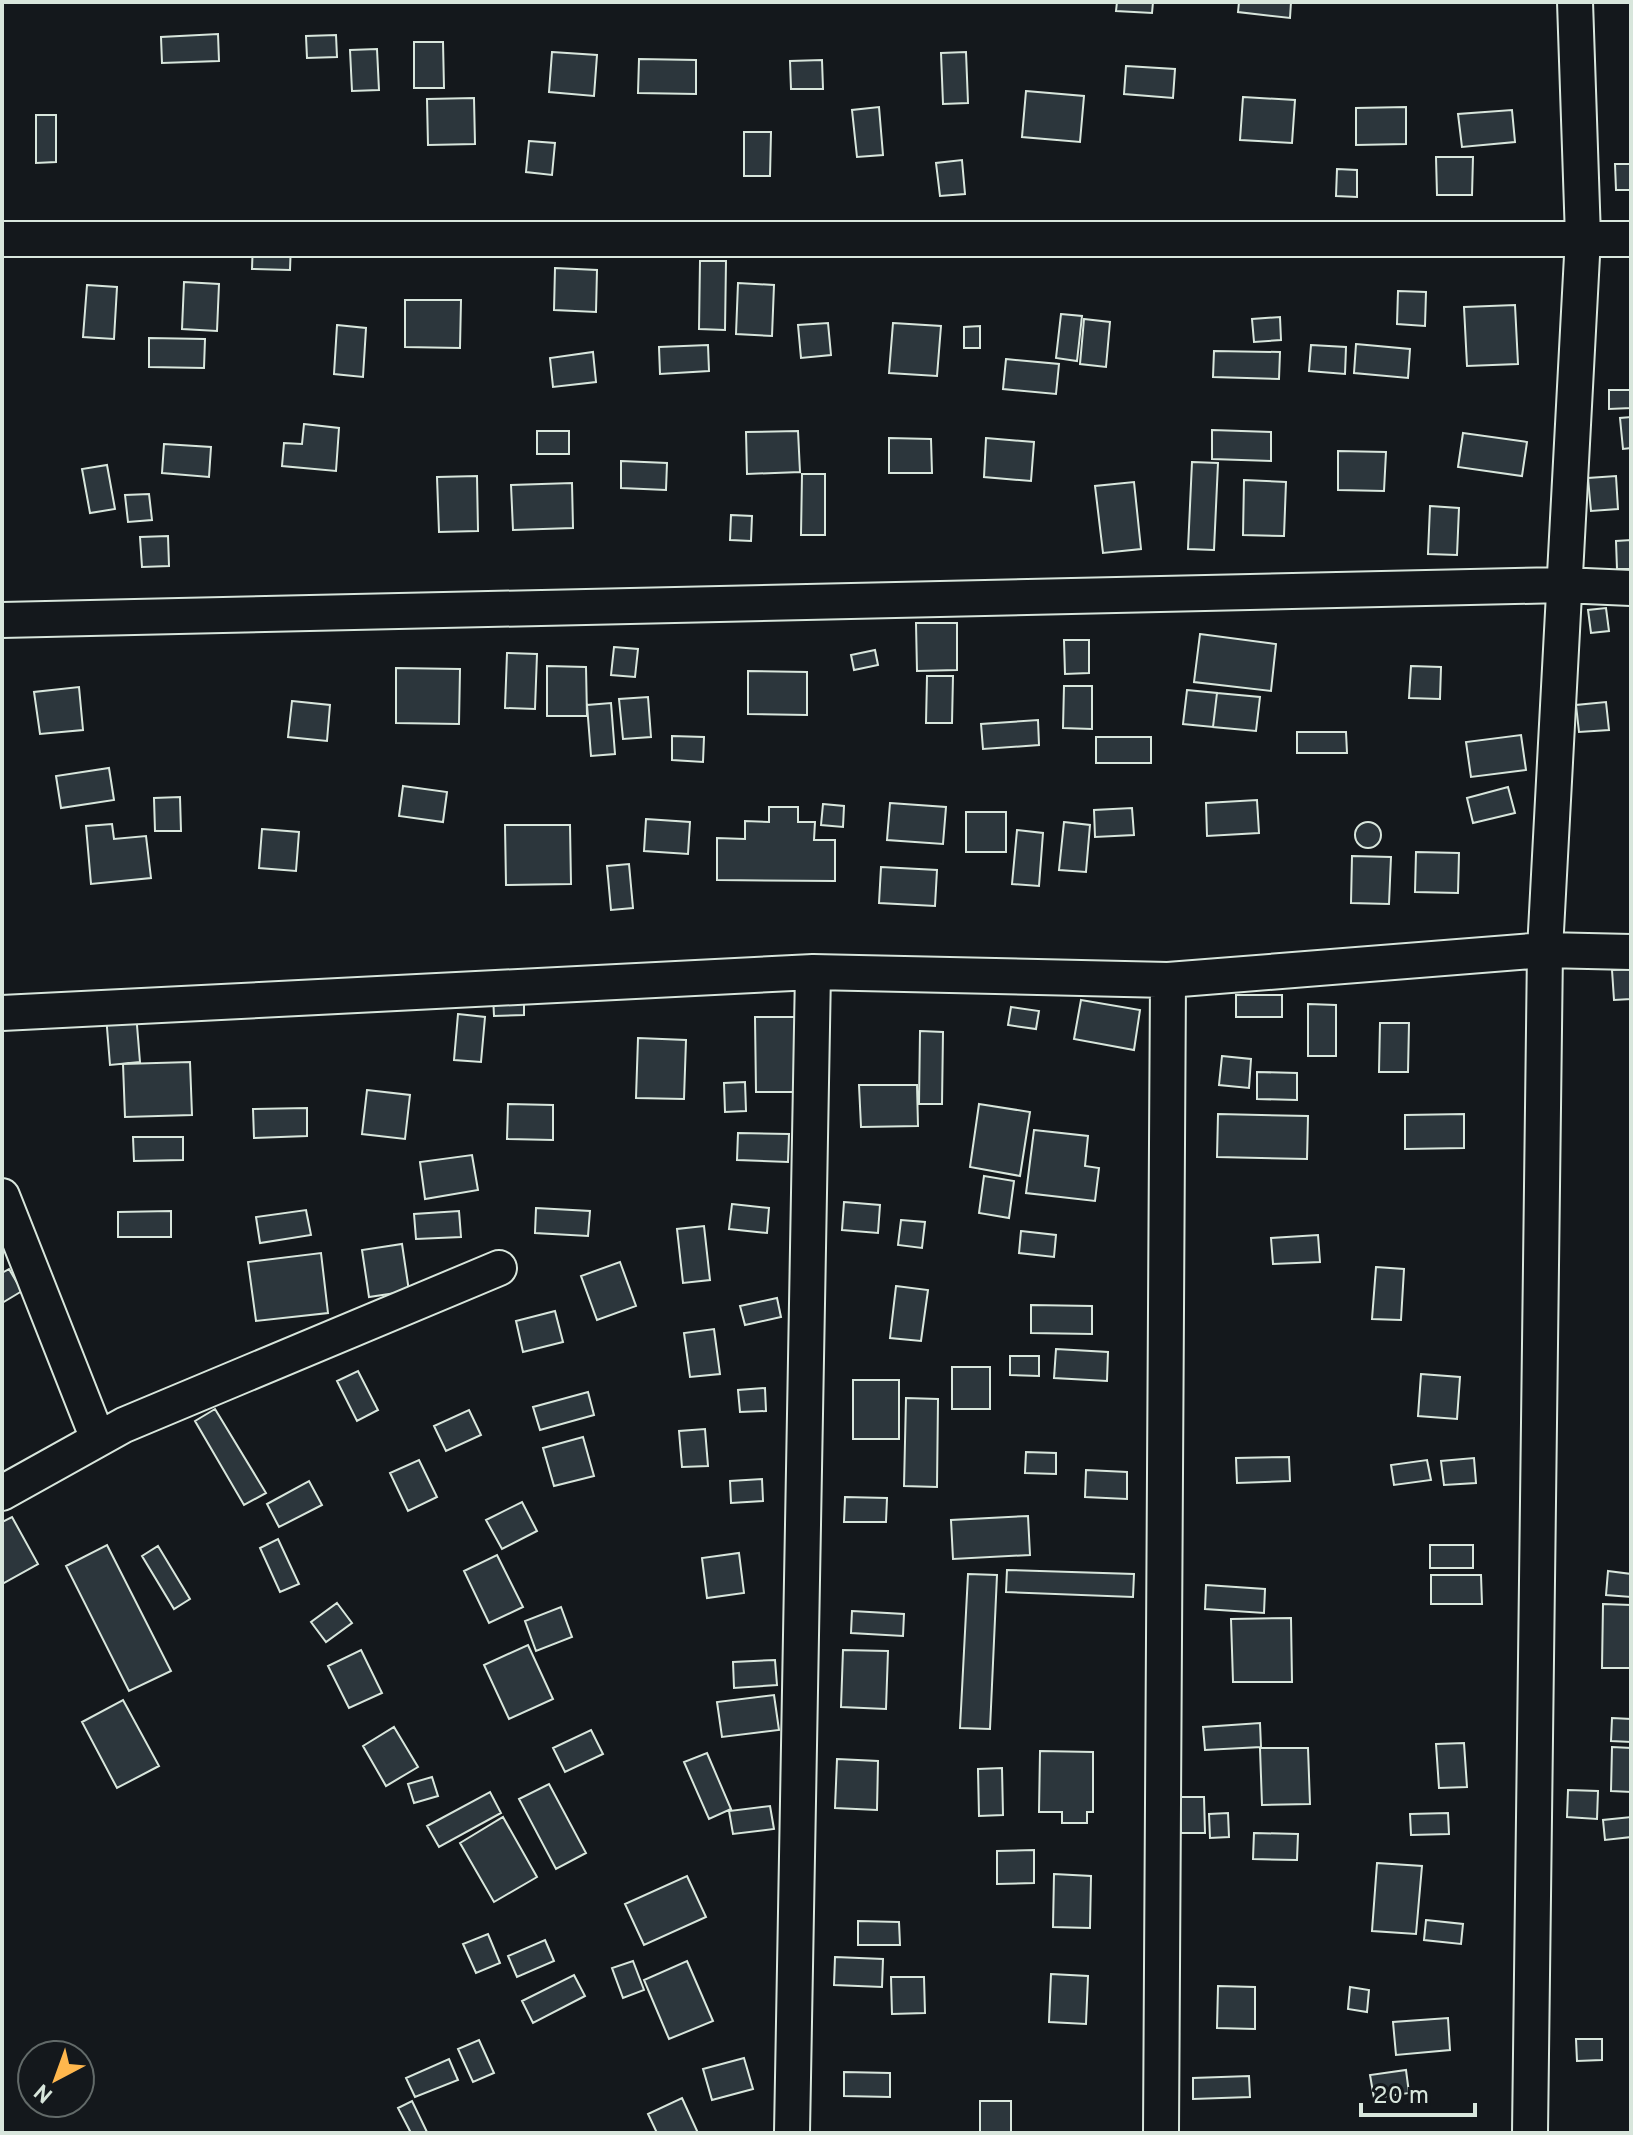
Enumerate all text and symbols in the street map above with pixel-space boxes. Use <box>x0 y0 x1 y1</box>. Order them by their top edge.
north arrow <box>16 2039 96 2119</box>
scale bar <box>1361 2067 1475 2117</box>
text: N <box>30 2077 59 2108</box>
text: 20 m <box>1373 2082 1429 2112</box>

